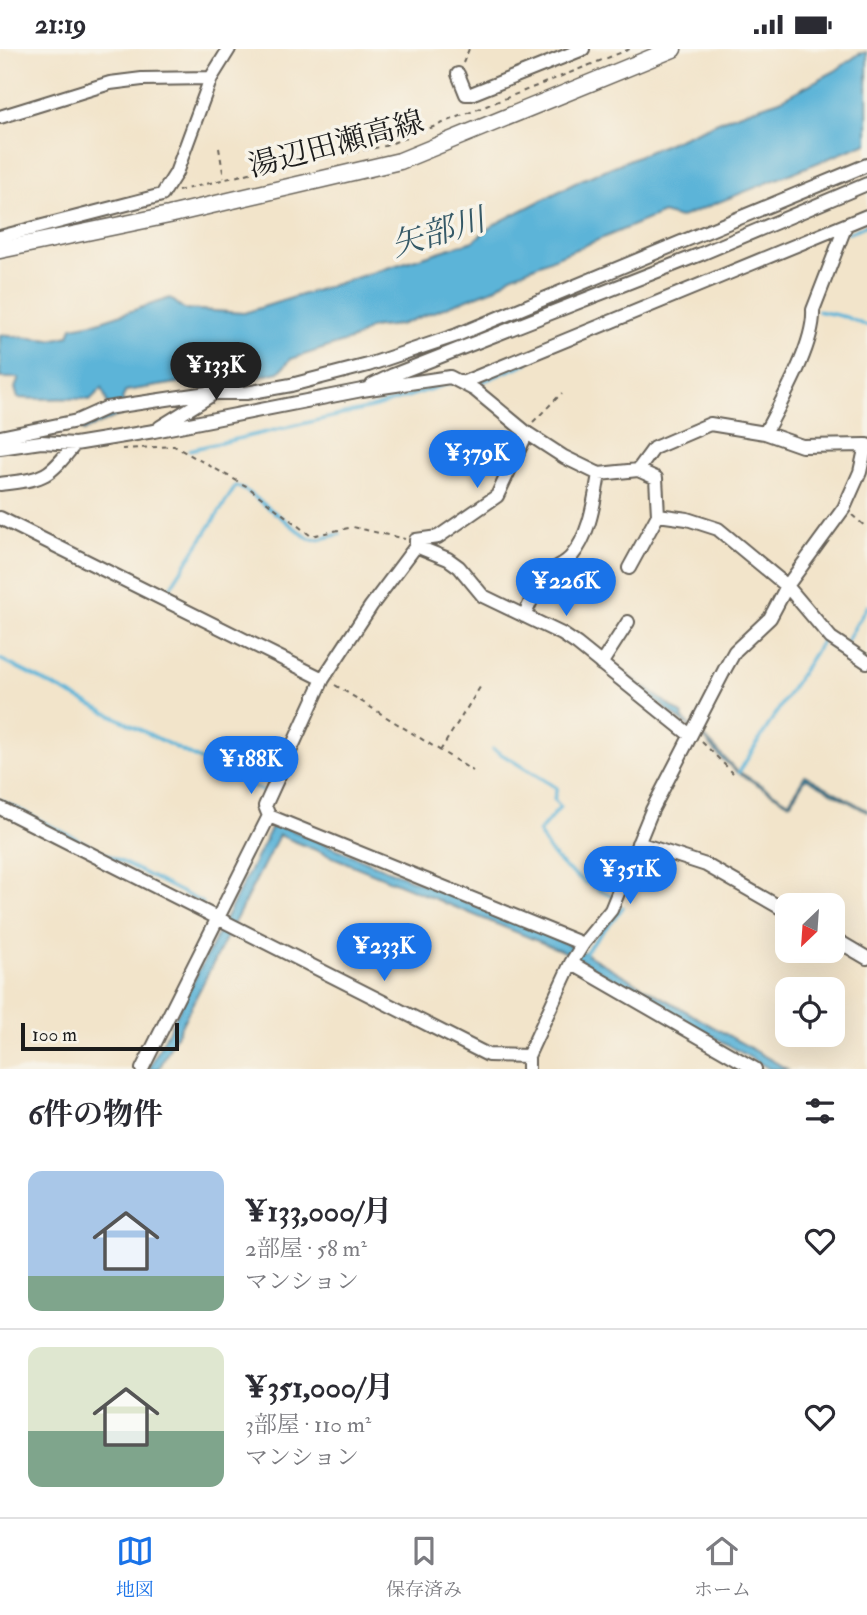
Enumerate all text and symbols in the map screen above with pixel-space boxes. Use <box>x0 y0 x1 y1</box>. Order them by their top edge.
text: 21:19 <box>35 9 86 41</box>
street label: 湯辺田瀬高線 <box>244 103 428 185</box>
water label: 矢部川 <box>386 199 493 266</box>
pin: ¥133K <box>167 343 265 402</box>
text: ¥133K <box>186 350 246 379</box>
pin: ¥379K <box>428 431 526 490</box>
text: ¥379K <box>445 438 509 467</box>
pin: ¥226K <box>517 559 615 618</box>
text: ¥226K <box>532 566 600 595</box>
pin: ¥188K <box>202 737 300 796</box>
text: ¥188K <box>219 744 283 773</box>
pin: ¥351K <box>581 847 679 906</box>
text: ¥351K <box>600 854 660 883</box>
north arrow <box>775 893 845 963</box>
map controls <box>775 893 845 1047</box>
pin: ¥233K <box>335 923 433 983</box>
text: ¥233K <box>353 931 415 960</box>
button: locate <box>775 977 845 1047</box>
scale bar <box>21 1020 178 1052</box>
text: 100 m <box>32 1023 77 1047</box>
icon: filters <box>801 1092 839 1130</box>
text: 6件の物件 <box>28 1096 163 1133</box>
text: ¥133,000/月 <box>245 1193 392 1230</box>
icon: home <box>84 1199 168 1283</box>
icon: heart <box>801 1222 839 1260</box>
text: 2部屋 · 58 m² <box>245 1234 367 1263</box>
text: マンション <box>245 1267 359 1296</box>
text: ¥351,000/月 <box>245 1369 394 1406</box>
icon: home <box>84 1375 168 1459</box>
icon: heart <box>801 1398 839 1436</box>
text: 3部屋 · 110 m² <box>245 1410 371 1439</box>
text: マンション <box>245 1443 359 1472</box>
tab: 地図 <box>116 1532 154 1602</box>
tab: 保存済み <box>386 1532 462 1602</box>
tab: ホーム <box>694 1532 751 1602</box>

